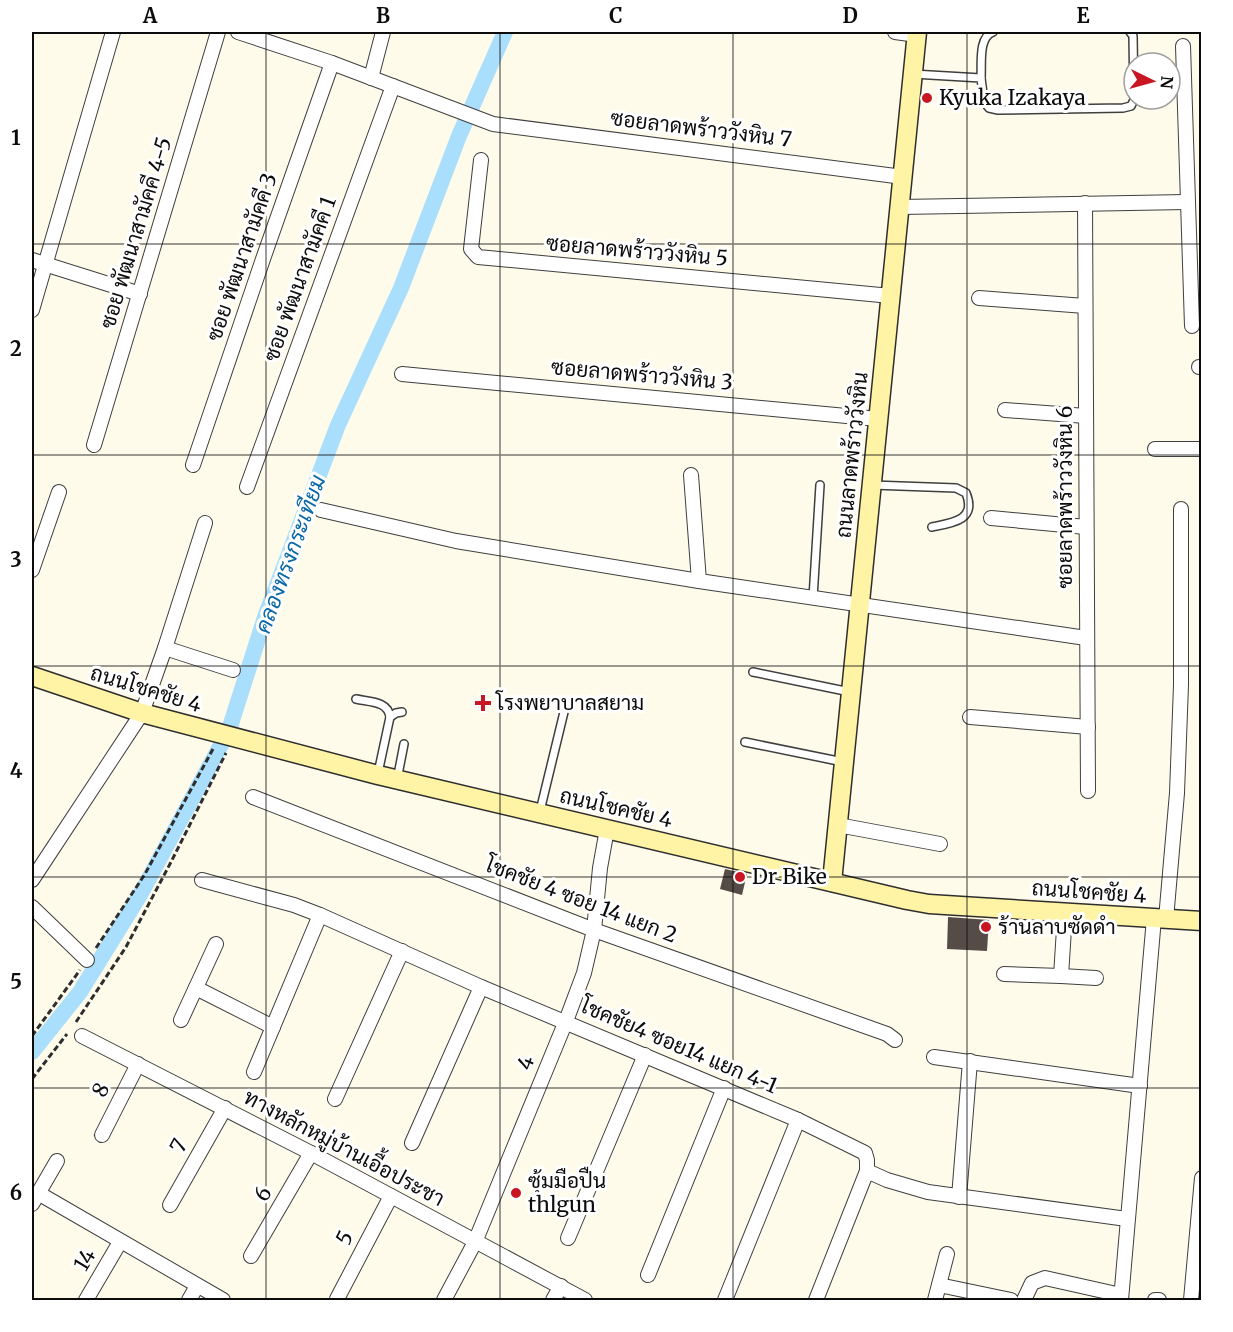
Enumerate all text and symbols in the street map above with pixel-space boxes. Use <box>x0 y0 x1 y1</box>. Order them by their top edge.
text: A <box>142 3 158 28</box>
text: B <box>376 3 390 28</box>
text: C <box>609 3 623 28</box>
text: D <box>842 3 858 28</box>
text: E <box>1076 3 1090 28</box>
north arrow <box>1122 51 1182 111</box>
text: N <box>1156 75 1177 90</box>
place label: Kyuka Izakaya <box>939 84 1086 111</box>
marker: Kyuka Izakaya <box>920 91 934 105</box>
street label: ซอยลาดพร้าววังหิน 7 <box>609 104 793 153</box>
text: 1 <box>11 125 21 150</box>
street label: ซอย พัฒนาสามัคคี 4-5 <box>94 134 177 332</box>
street label: ซอย พัฒนาสามัคคี 3 <box>200 169 283 344</box>
street label: ซอย พัฒนาสามัคคี 1 <box>257 193 342 365</box>
street label: ซอยลาดพร้าววังหิน 5 <box>545 229 729 272</box>
text: 2 <box>10 336 22 361</box>
street label: ซอยลาดพร้าววังหิน 3 <box>550 353 734 396</box>
street label: ถนนลาดพร้าววังหิน <box>829 370 874 539</box>
street label: ซอยลาดพร้าววังหิน 6 <box>1051 406 1078 588</box>
water label: คลองทรงกระเทียม <box>248 471 332 637</box>
text: 3 <box>10 547 22 572</box>
street label: ถนนโชคชัย 4 <box>87 659 205 718</box>
place label: โรงพยาบาลสยาม <box>495 689 644 716</box>
marker: โรงพยาบาลสยาม <box>474 694 492 712</box>
text: 4 <box>10 758 23 783</box>
street label: ถนนโชคชัย 4 <box>557 781 675 834</box>
street label: โชคชัย 4 ซอย 14 แยก 2 <box>481 850 681 949</box>
place label: Dr Bike <box>752 863 827 890</box>
marker: Dr Bike <box>733 870 747 884</box>
street label: ถนนโชคชัย 4 <box>1031 874 1147 909</box>
place label: ร้านลาบซัดดำ <box>998 913 1116 940</box>
marker: ร้านลาบซัดดำ <box>979 920 993 934</box>
text: 5 <box>10 969 22 994</box>
street label: โชคชัย4 ซอย14 แยก 4-1 <box>576 991 782 1099</box>
street label: 4 <box>511 1052 541 1074</box>
street label: 8 <box>86 1078 115 1101</box>
street label: ทางหลักหมู่บ้านเอื้อประชา <box>238 1078 452 1214</box>
street label: 7 <box>164 1134 193 1158</box>
place label: ซุ้มมือปืน thlgun <box>528 1166 606 1218</box>
text: 6 <box>10 1180 22 1205</box>
street label: 6 <box>248 1181 277 1206</box>
marker: ซุ้มมือปืน thlgun <box>509 1186 523 1200</box>
street label: 5 <box>330 1226 359 1250</box>
street label: 14 <box>68 1244 102 1276</box>

